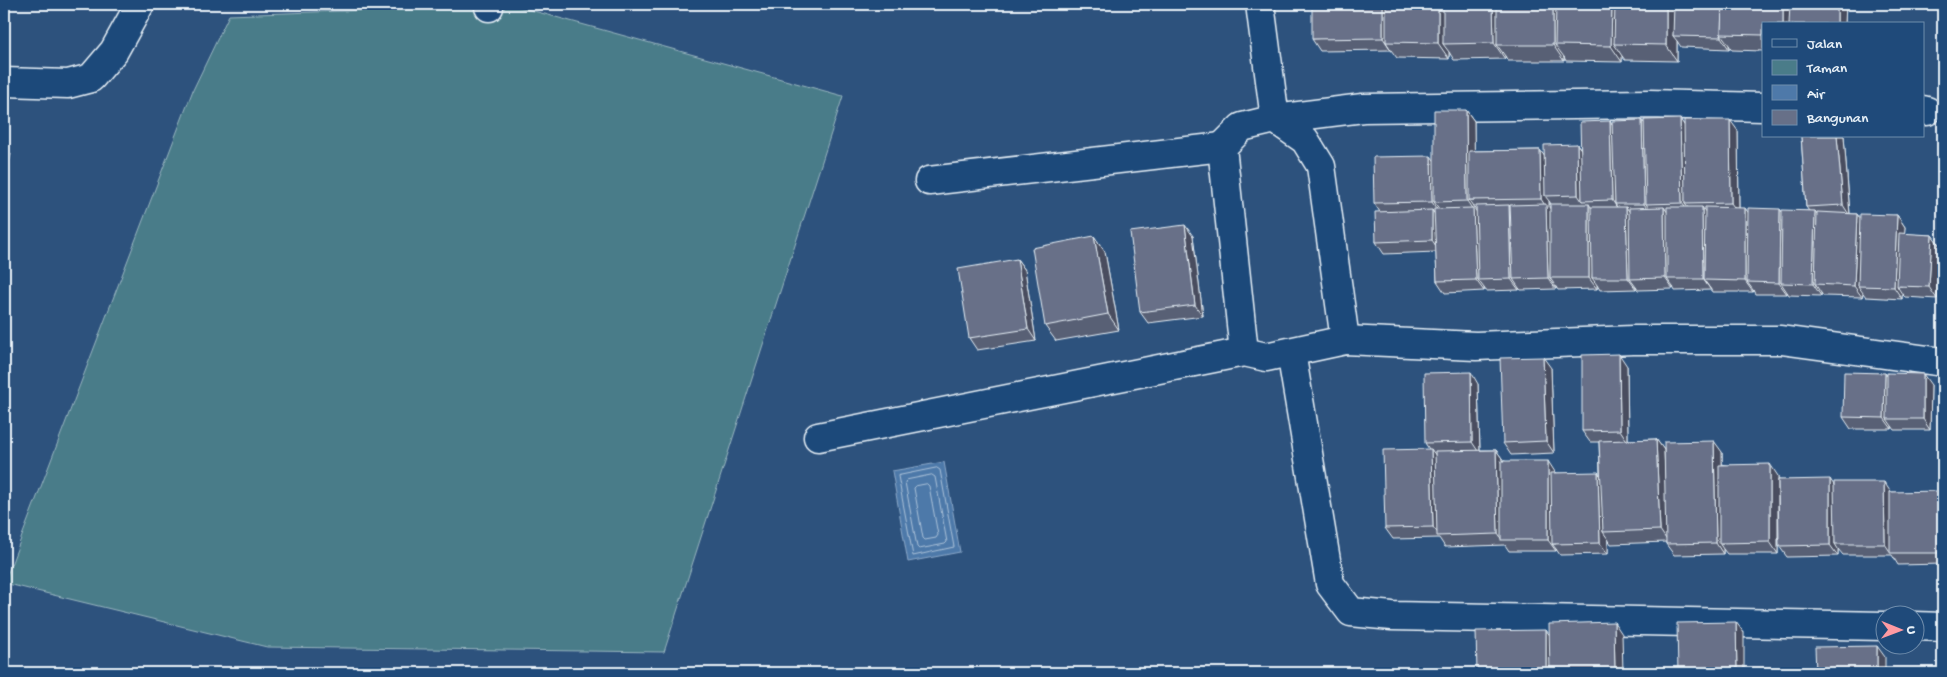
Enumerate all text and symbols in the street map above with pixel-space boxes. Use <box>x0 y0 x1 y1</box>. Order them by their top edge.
legend <box>1762 22 1924 138</box>
text: Jalan <box>1807 36 1842 54</box>
text: Taman <box>1806 60 1847 78</box>
text: Air <box>1807 86 1826 104</box>
text: Bangunan <box>1806 110 1868 128</box>
north arrow <box>1874 604 1924 654</box>
text: U <box>1902 626 1919 634</box>

